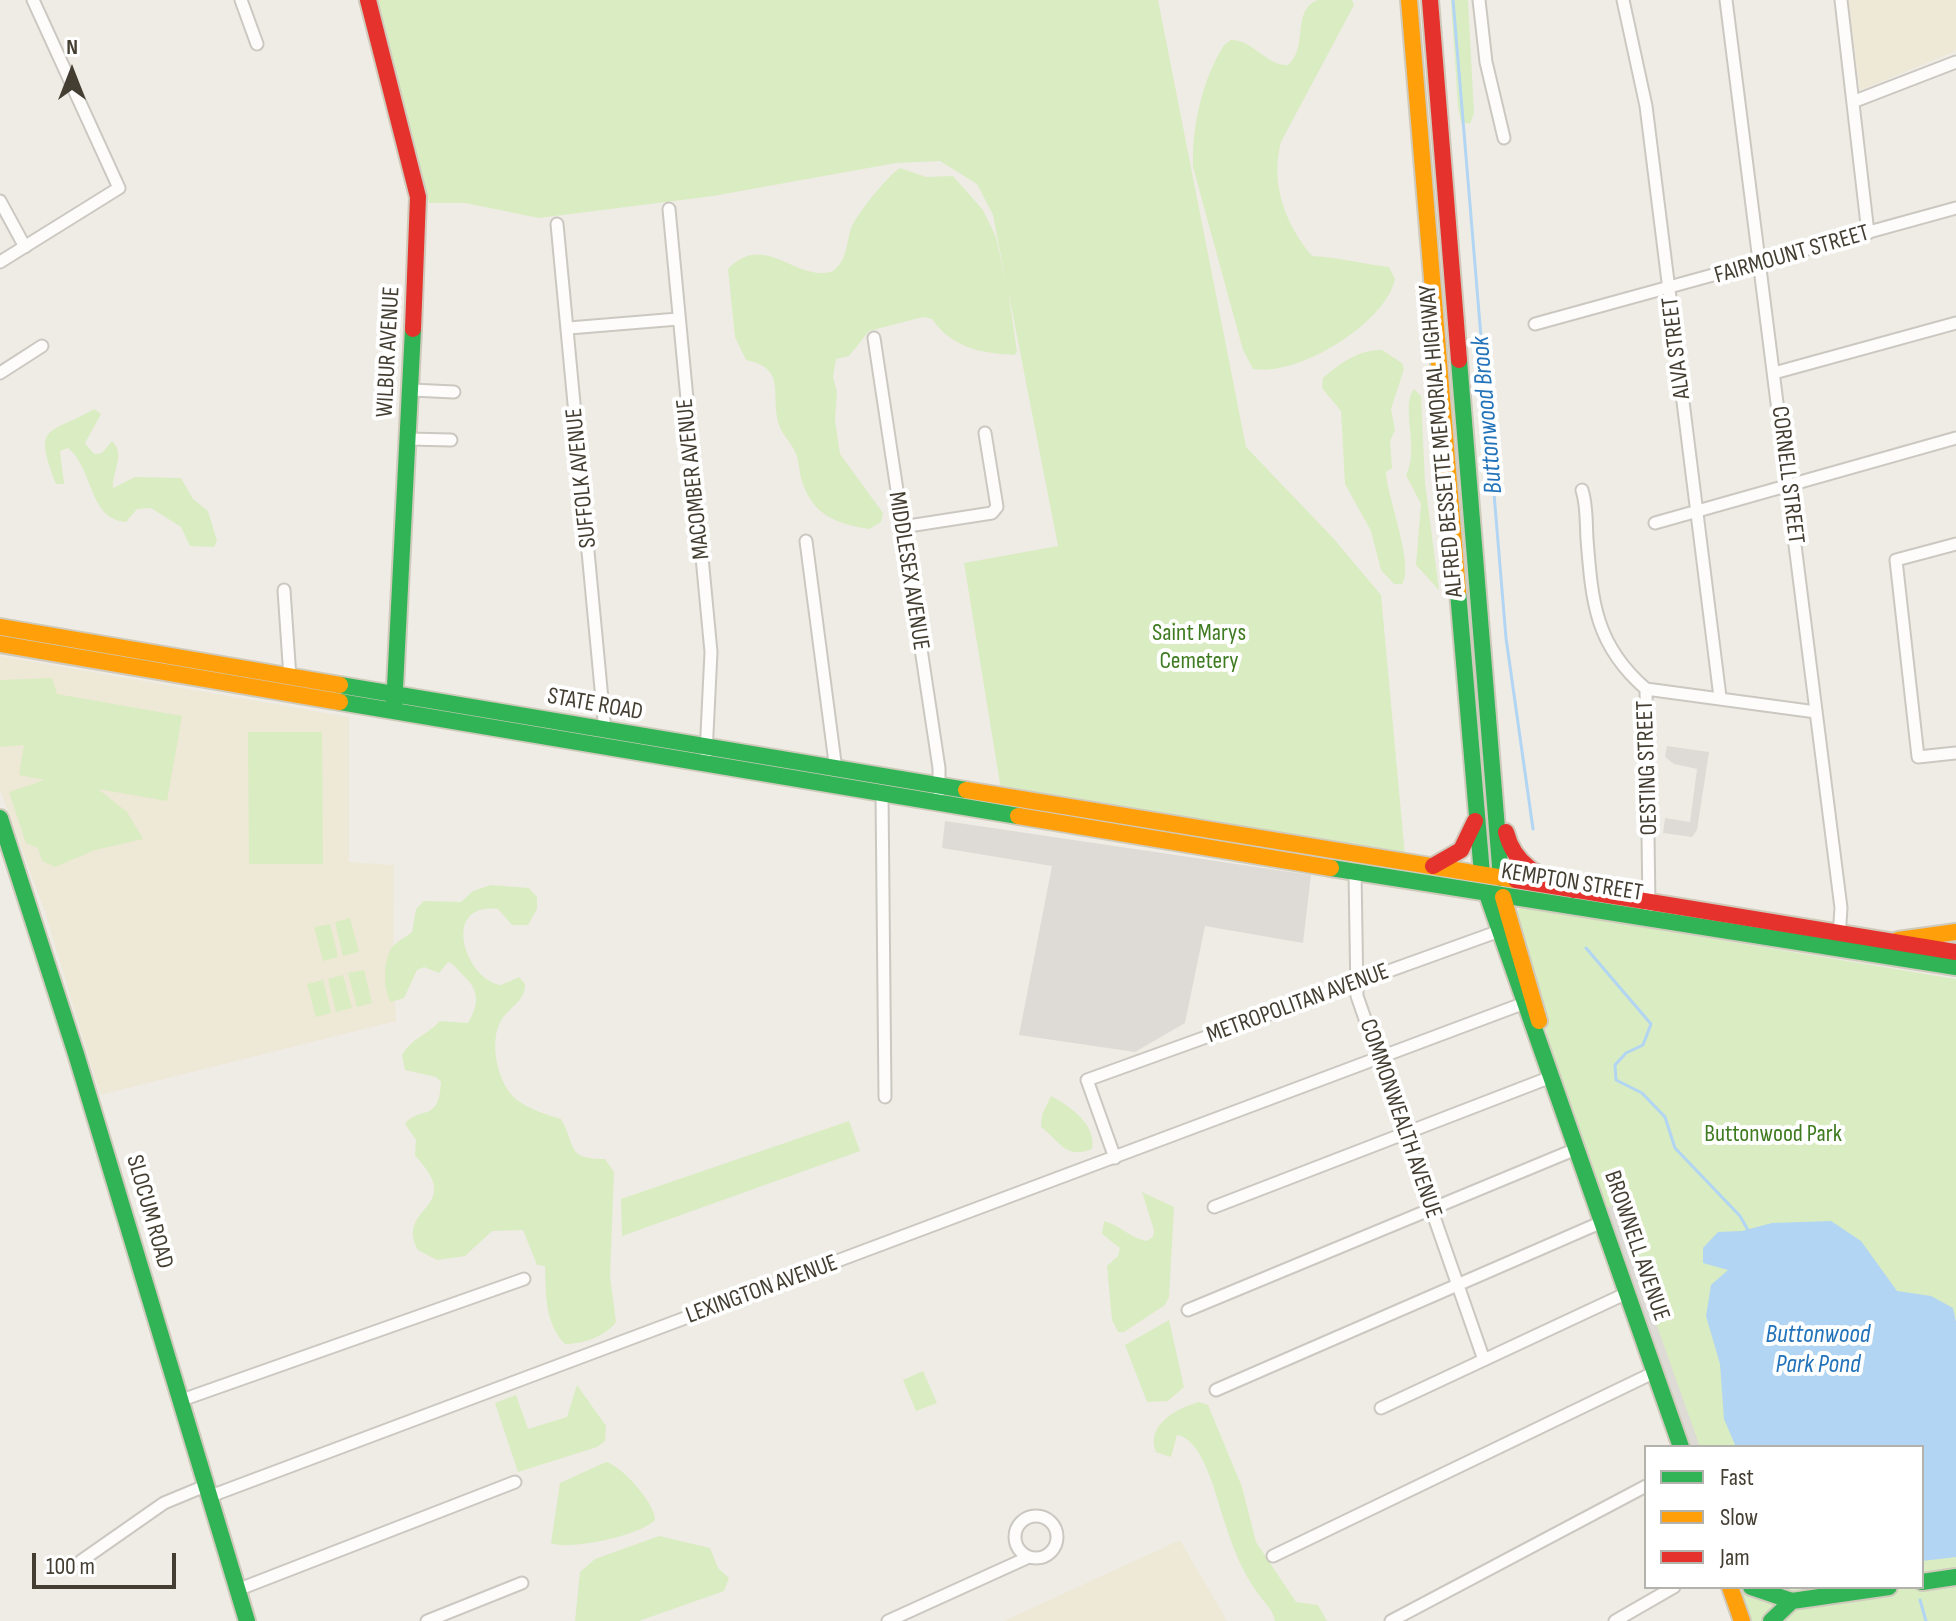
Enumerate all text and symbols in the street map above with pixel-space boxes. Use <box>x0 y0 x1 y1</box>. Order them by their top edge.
north arrow <box>32 32 112 112</box>
text: N <box>66 34 78 61</box>
street label: FAIRMOUNT STREET <box>1711 219 1873 291</box>
street label: ALFRED BESSETTE MEMORIAL HIGHWAY <box>1414 283 1470 599</box>
street label: WILBUR AVENUE <box>371 286 407 418</box>
street label: ALVA STREET <box>1656 295 1698 401</box>
water label: Buttonwood Brook <box>1466 335 1510 495</box>
street label: MACOMBER AVENUE <box>671 397 717 561</box>
street label: CORNELL STREET <box>1764 404 1810 546</box>
street label: SUFFOLK AVENUE <box>560 407 604 549</box>
street label: MIDDLESEX AVENUE <box>881 490 935 652</box>
park label: Saint Marys Cemetery <box>1152 620 1246 676</box>
street label: STATE ROAD <box>545 682 645 728</box>
street label: OESTING STREET <box>1631 700 1665 836</box>
street label: KEMPTON STREET <box>1499 858 1645 908</box>
street label: METROPOLITAN AVENUE <box>1203 958 1393 1050</box>
street label: COMMONWEALTH AVENUE <box>1352 1016 1448 1222</box>
park label: Buttonwood Park <box>1704 1121 1842 1149</box>
street label: SLOCUM ROAD <box>119 1152 179 1272</box>
street label: BROWNELL AVENUE <box>1597 1167 1675 1325</box>
street label: LEXINGTON AVENUE <box>682 1249 842 1331</box>
water label: Buttonwood Park Pond <box>1766 1319 1870 1380</box>
legend <box>1644 1445 1924 1589</box>
text: Fast <box>1720 1463 1754 1492</box>
text: Slow <box>1720 1503 1758 1532</box>
scale bar <box>36 1537 180 1587</box>
text: Jam <box>1720 1543 1750 1572</box>
text: 100 m <box>46 1552 95 1581</box>

